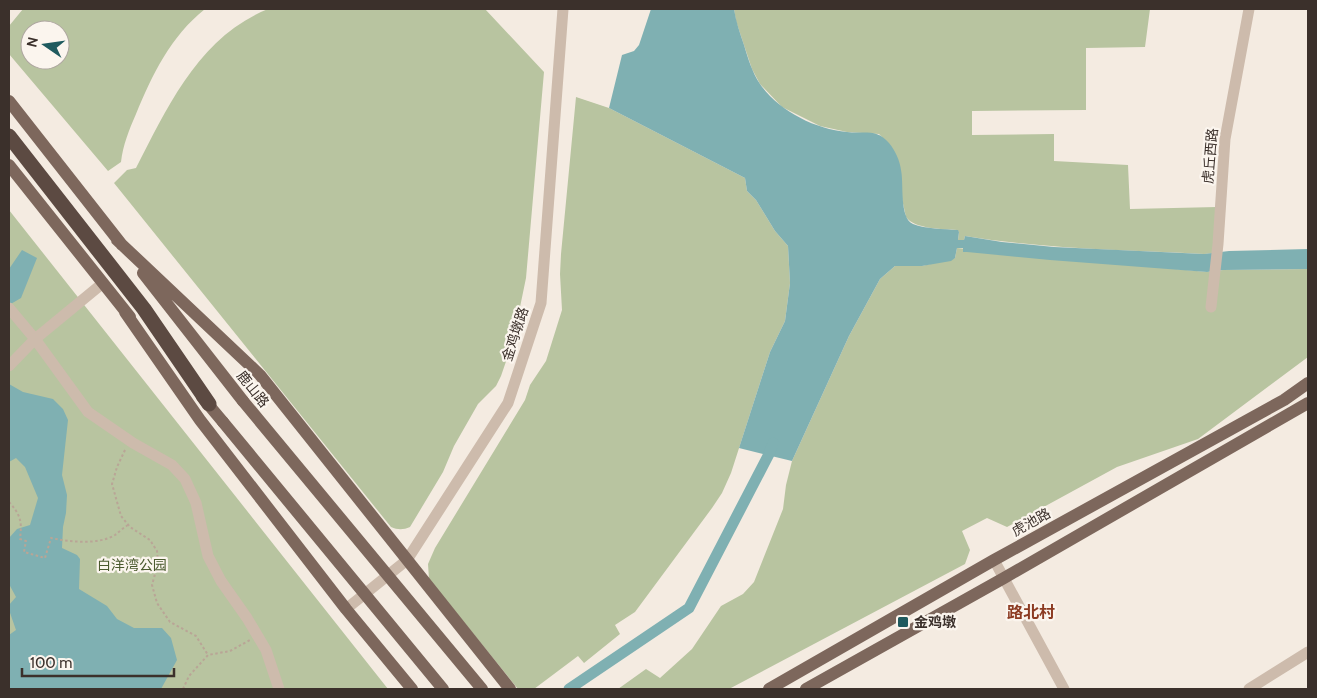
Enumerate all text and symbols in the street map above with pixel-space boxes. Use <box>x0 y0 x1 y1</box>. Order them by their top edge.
north arrow <box>20 20 70 70</box>
text: N <box>22 35 42 49</box>
street label: 虎丘西路 <box>1199 127 1221 185</box>
street label: 金鸡墩路 <box>498 305 532 363</box>
street label: 鹿山路 <box>233 367 273 411</box>
street label: 虎池路 <box>1008 504 1054 540</box>
park label: 白洋湾公园 <box>97 556 167 574</box>
district label: 路北村 <box>1007 603 1055 622</box>
place label: 金鸡墩 <box>914 613 956 631</box>
marker: 金鸡墩 <box>896 615 910 629</box>
scale bar <box>22 646 175 678</box>
text: 100 m <box>30 654 72 672</box>

